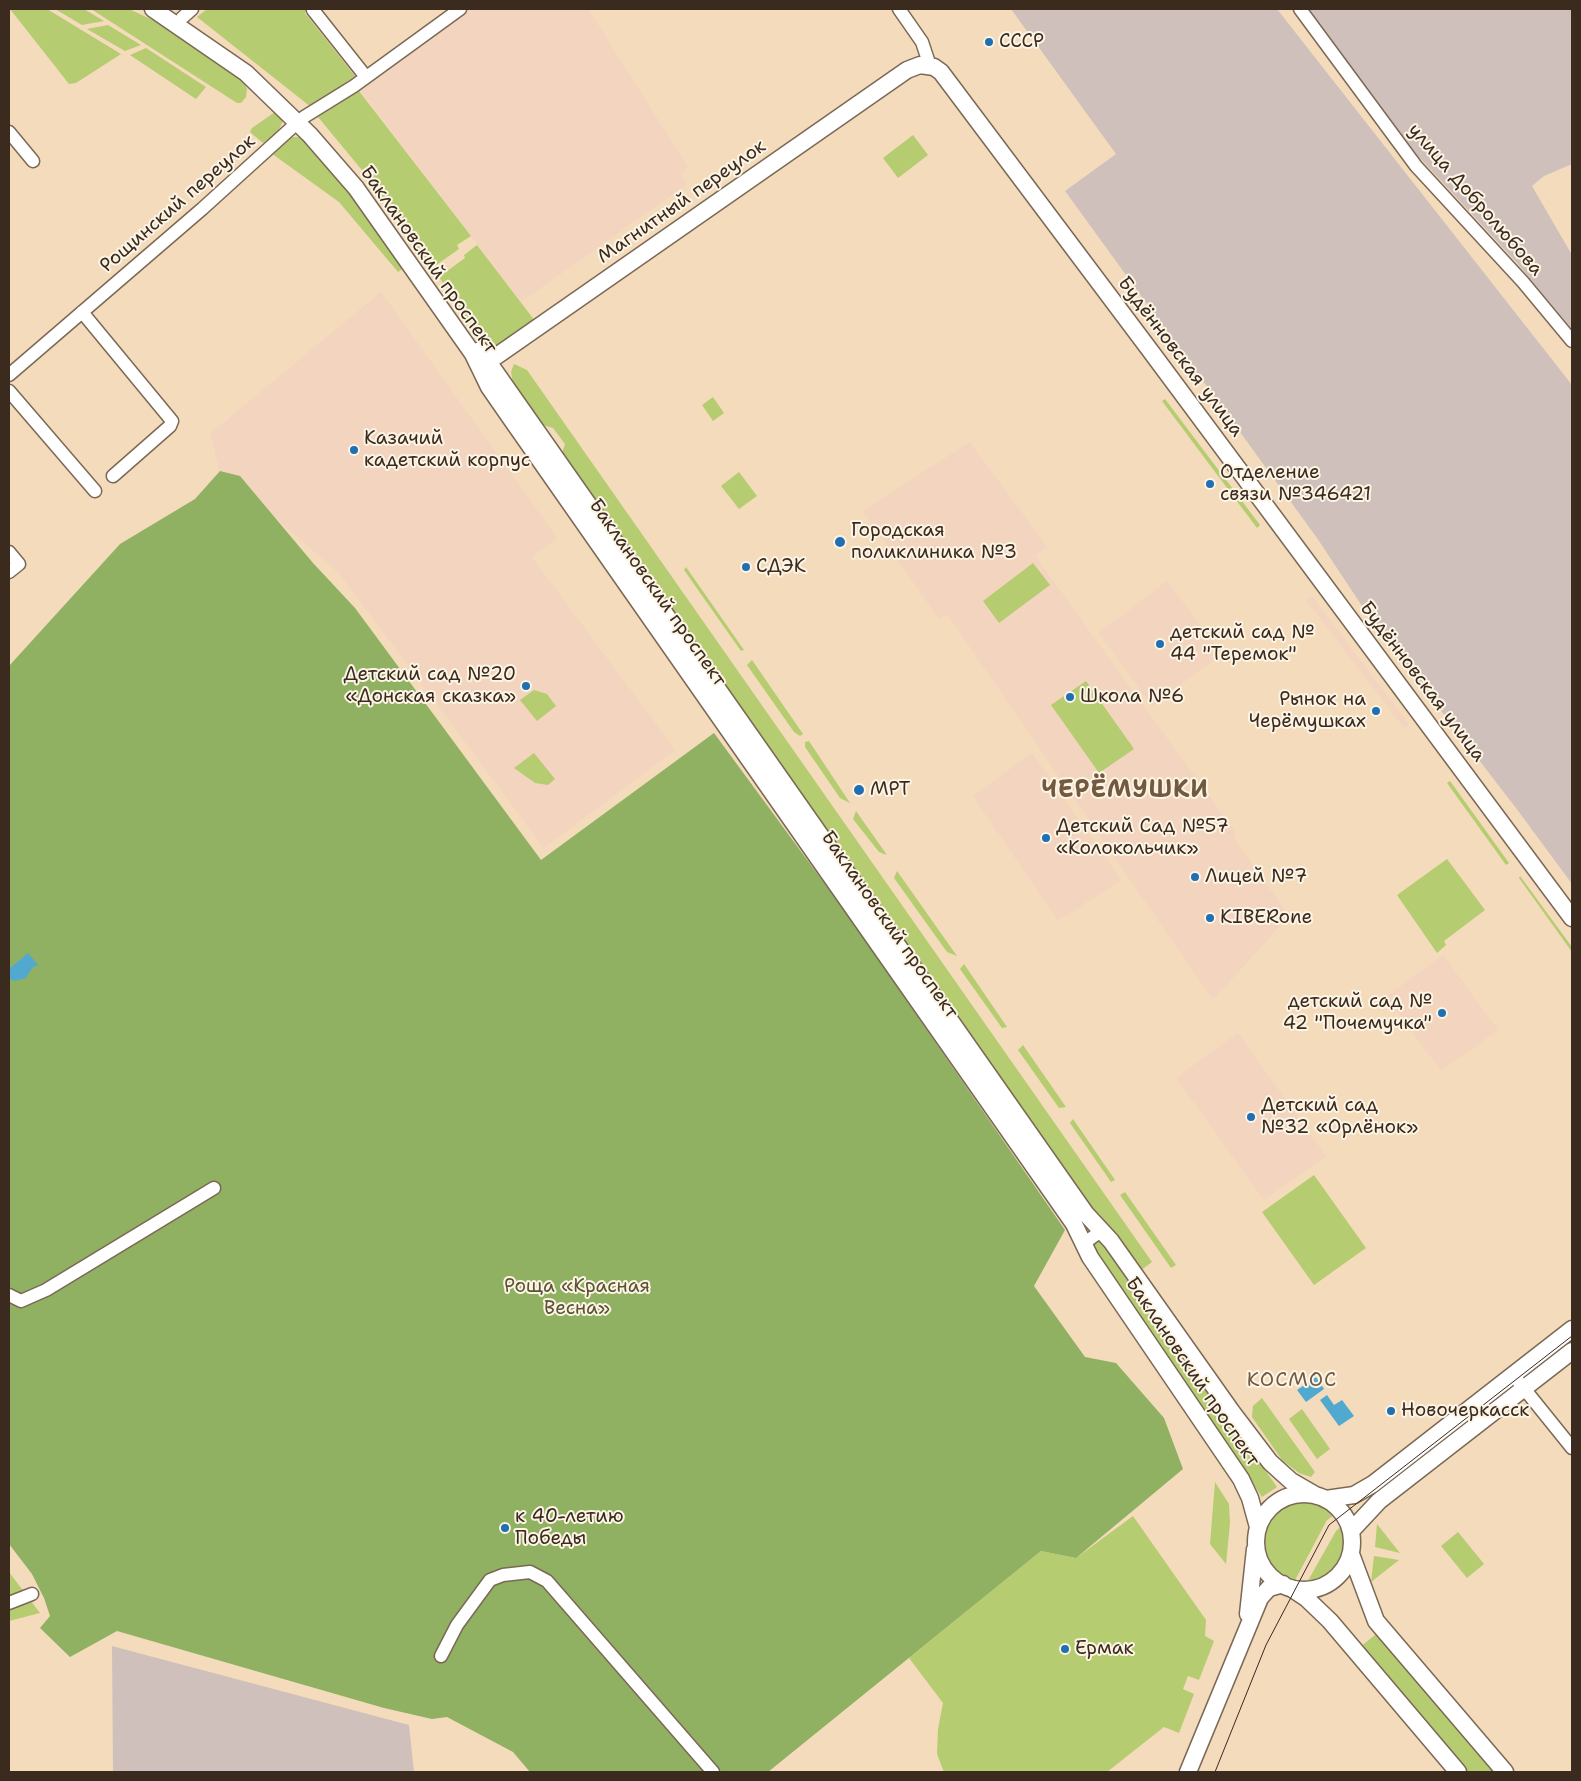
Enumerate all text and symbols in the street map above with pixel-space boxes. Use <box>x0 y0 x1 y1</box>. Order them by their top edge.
place label: СССР <box>999 31 1044 53</box>
marker: СССР <box>983 36 995 48</box>
street label: улица Добролюбова <box>1403 119 1547 281</box>
street label: Рощинский переулок <box>96 130 260 278</box>
street label: Магнитный переулок <box>593 135 771 269</box>
street label: Баклановский проспект <box>355 162 501 358</box>
street label: Будённовская улица <box>1112 272 1248 442</box>
place label: Казачий кадетский корпус <box>364 428 530 472</box>
marker: Казачий кадетский корпус <box>348 444 360 456</box>
place label: Отделение связи №346421 <box>1220 462 1371 506</box>
marker: Отделение связи №346421 <box>1204 478 1216 490</box>
street label: Баклановский проспект <box>584 495 730 691</box>
place label: Городская поликлиника №3 <box>851 520 1017 564</box>
marker: Городская поликлиника №3 <box>833 535 847 549</box>
place label: СДЭК <box>756 556 806 578</box>
marker: СДЭК <box>740 561 752 573</box>
street label: Будённовская улица <box>1354 597 1490 767</box>
place label: детский сад № 44 "Теремок" <box>1170 622 1314 666</box>
marker: детский сад № 44 "Теремок" <box>1154 638 1166 650</box>
place label: Детский сад №20 «Донская сказка» <box>343 664 516 708</box>
marker: Детский сад №20 «Донская сказка» <box>520 680 532 692</box>
place label: Школа №6 <box>1080 686 1184 708</box>
place label: Рынок на Черёмушках <box>1249 689 1366 733</box>
marker: Школа №6 <box>1064 691 1076 703</box>
marker: Рынок на Черёмушках <box>1370 705 1382 717</box>
district label: ЧЕРЁМУШКИ <box>1040 777 1210 805</box>
place label: МРТ <box>870 779 911 801</box>
marker: МРТ <box>852 783 866 797</box>
place label: Детский Сад №57 «Колокольчик» <box>1056 816 1229 860</box>
street label: Баклановский проспект <box>816 827 962 1023</box>
marker: Детский Сад №57 «Колокольчик» <box>1040 832 1052 844</box>
place label: Лицей №7 <box>1205 866 1307 888</box>
marker: Лицей №7 <box>1189 871 1201 883</box>
place label: KIBERone <box>1220 907 1312 929</box>
marker: KIBERone <box>1204 912 1216 924</box>
place label: детский сад № 42 "Почемучка" <box>1283 991 1432 1035</box>
marker: детский сад № 42 "Почемучка" <box>1436 1007 1448 1019</box>
place label: Детский сад №32 «Орлёнок» <box>1261 1095 1418 1139</box>
marker: Детский сад №32 «Орлёнок» <box>1245 1111 1257 1123</box>
street label: Баклановский проспект <box>1120 1273 1264 1471</box>
park label: Роща «Красная Весна» <box>504 1276 650 1320</box>
district label: КОСМОС <box>1246 1369 1338 1393</box>
place label: Новочеркасск <box>1401 1400 1529 1422</box>
marker: Новочеркасск <box>1385 1405 1397 1417</box>
place label: к 40-летию Победы <box>515 1506 624 1550</box>
marker: к 40-летию Победы <box>499 1522 511 1534</box>
place label: Ермак <box>1075 1638 1134 1660</box>
marker: Ермак <box>1059 1643 1071 1655</box>

